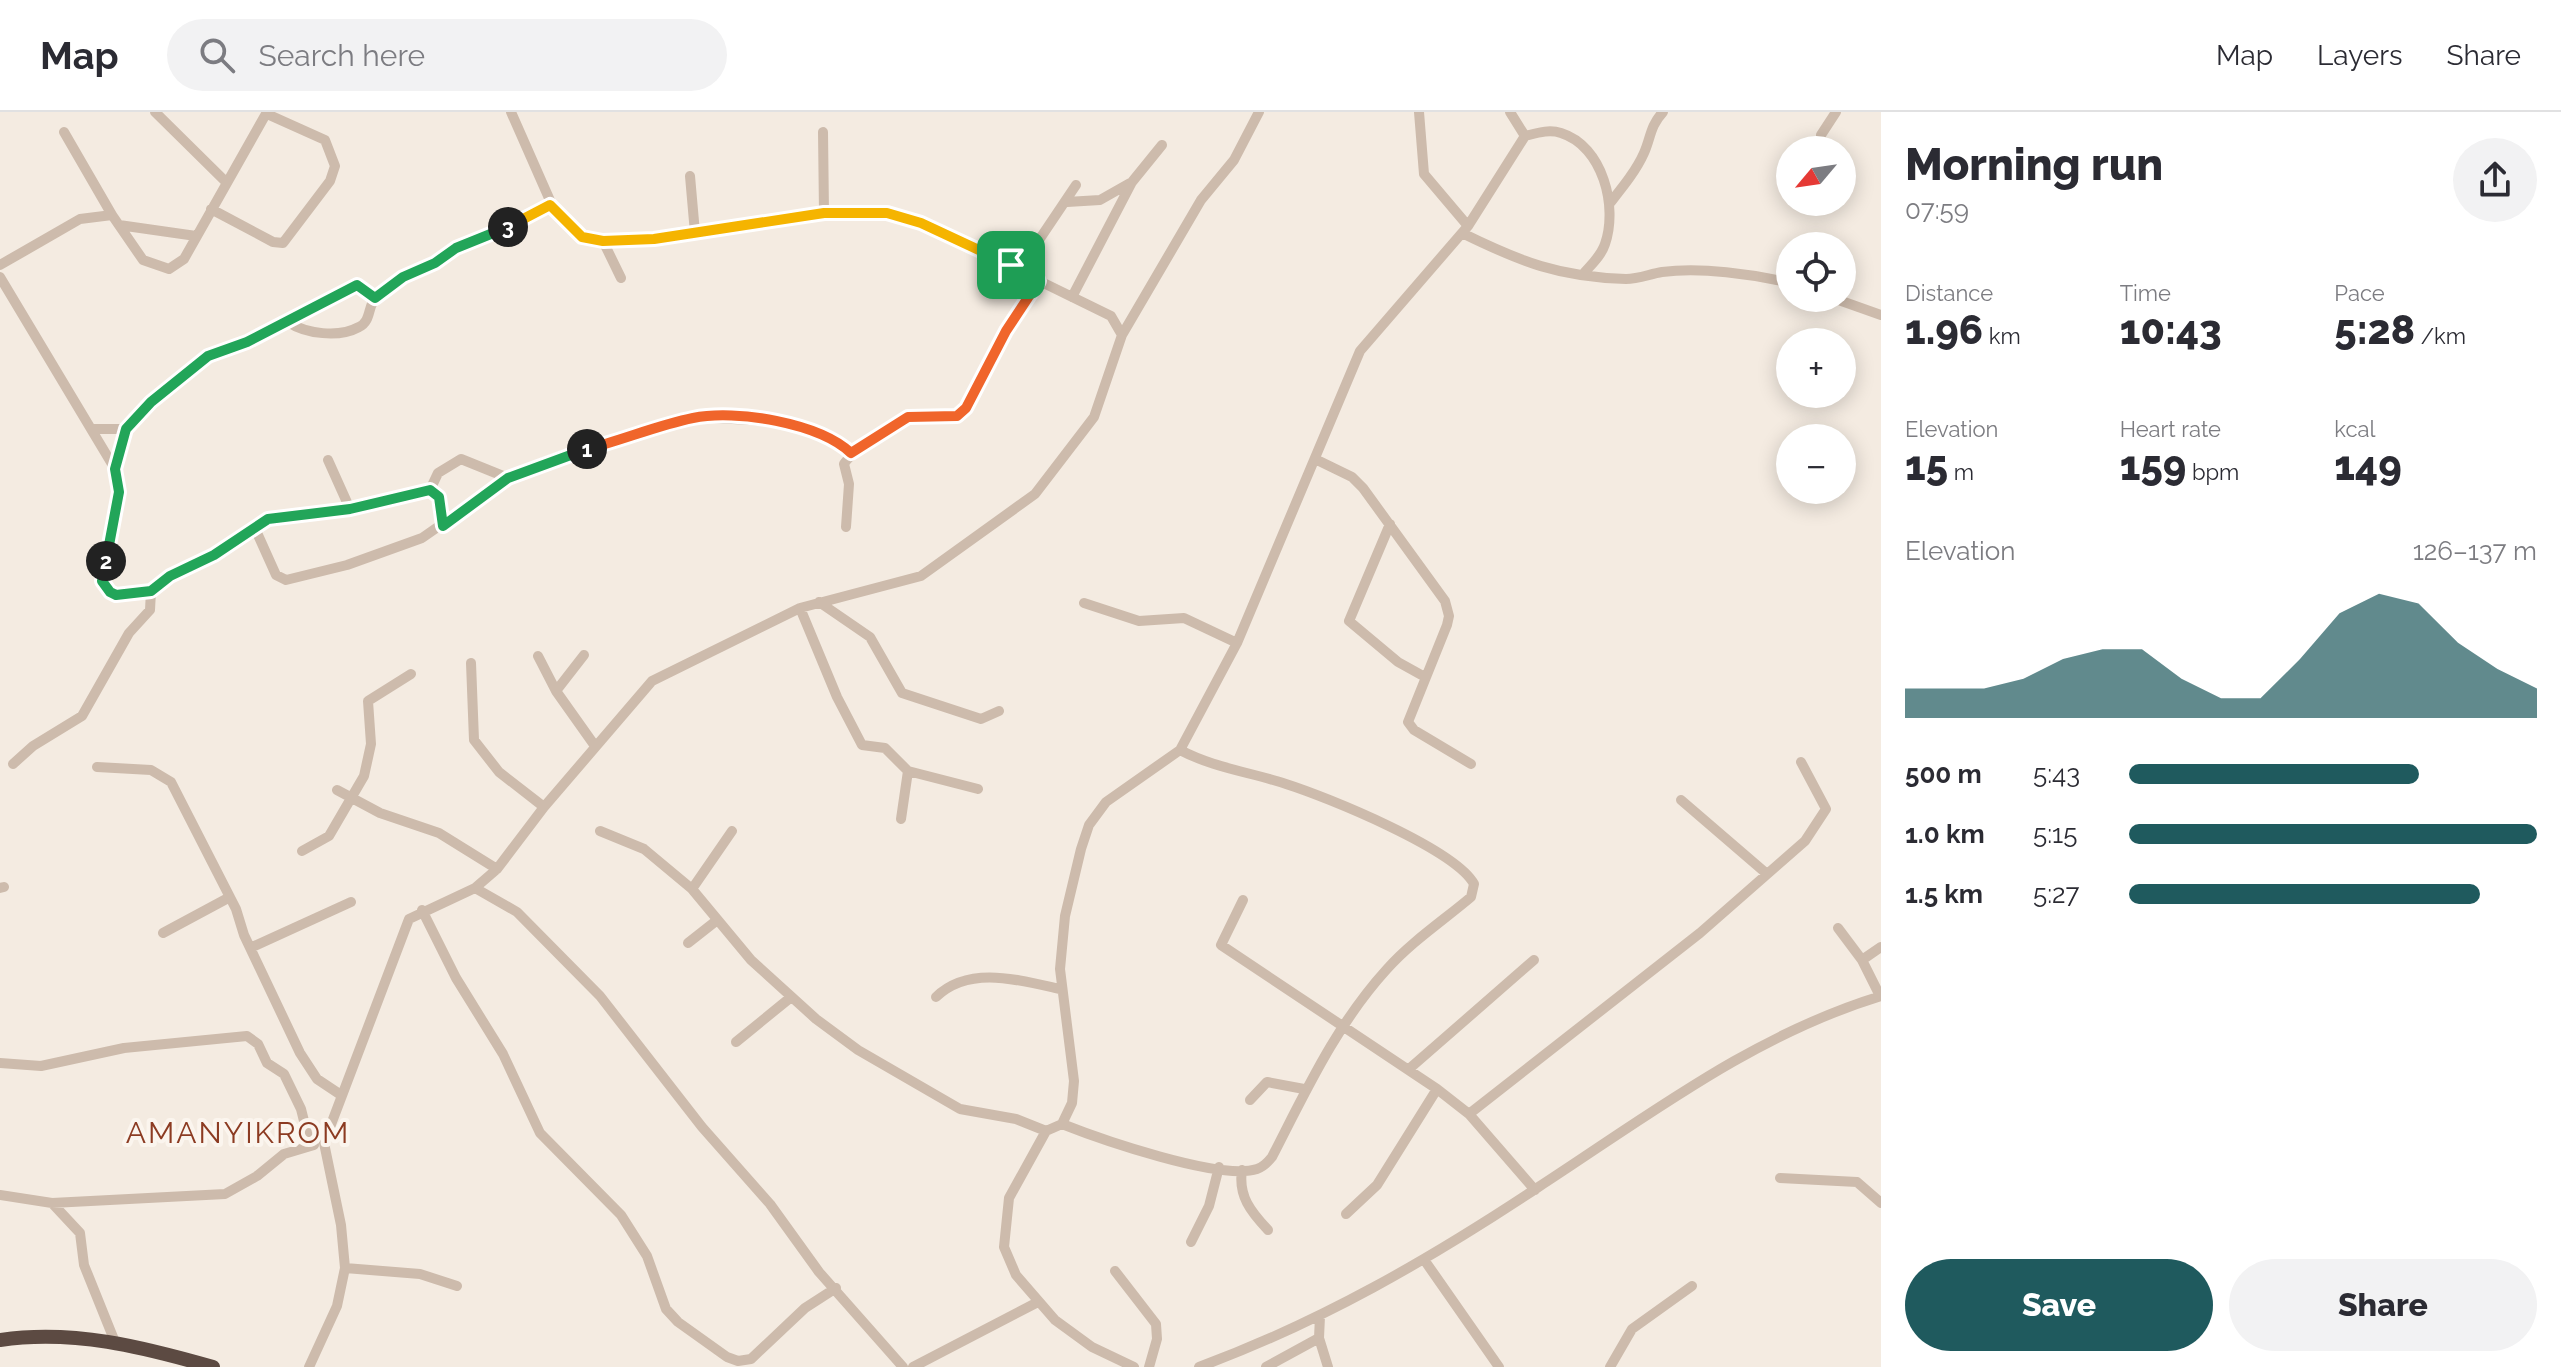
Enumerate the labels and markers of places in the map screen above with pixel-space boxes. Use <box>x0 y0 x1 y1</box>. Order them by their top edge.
pin: 3 <box>488 207 528 247</box>
pin <box>977 231 1045 299</box>
pin: 1 <box>567 429 607 469</box>
pin: 2 <box>86 541 126 581</box>

